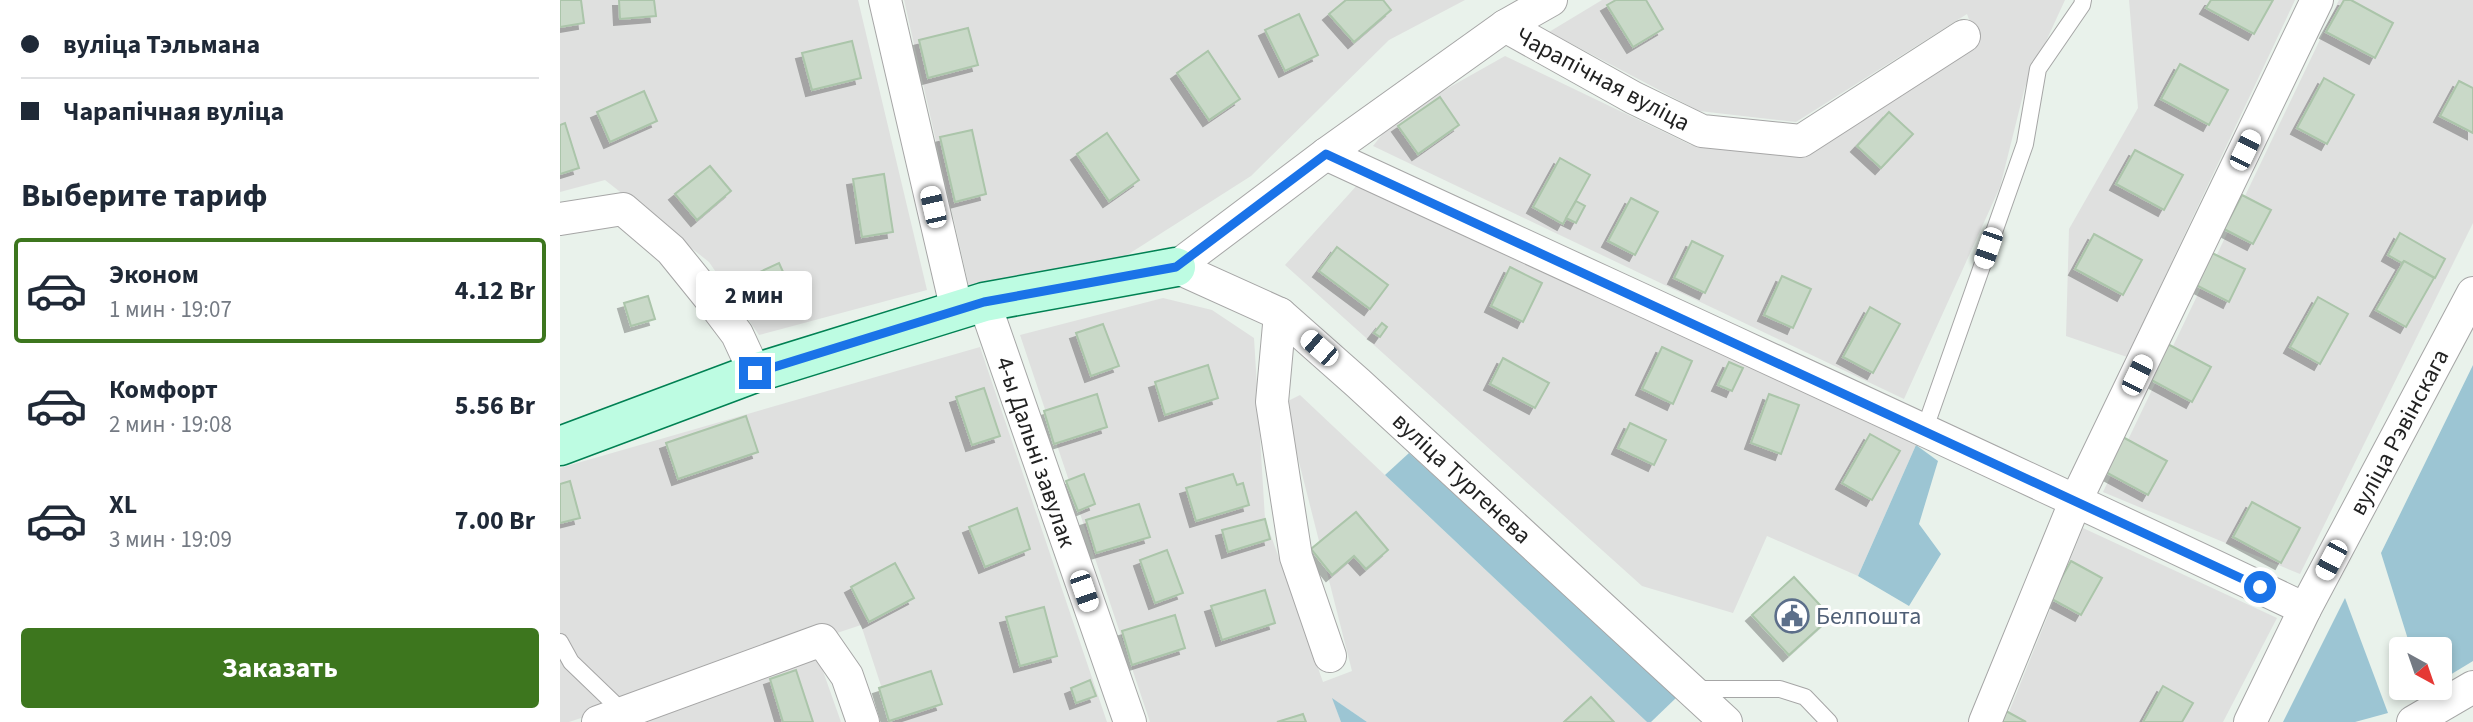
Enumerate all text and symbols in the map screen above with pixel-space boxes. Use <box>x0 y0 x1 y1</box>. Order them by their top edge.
street label: Чарапічная вуліца <box>1509 19 1696 140</box>
text: вуліца Тэльмана <box>63 26 260 63</box>
text: Чарапічная вуліца <box>63 93 284 130</box>
car <box>2227 127 2264 173</box>
text: Выберите тариф <box>21 173 268 219</box>
car <box>919 184 948 230</box>
car <box>1972 225 2005 271</box>
text: Эконом <box>109 256 199 293</box>
icon: car <box>25 259 88 322</box>
text: 4.12 Br <box>455 272 535 309</box>
callout: 2 мин <box>697 272 813 320</box>
text: 2 мин <box>725 279 783 312</box>
text: 1 мин · 19:07 <box>109 293 232 326</box>
car <box>1297 326 1342 370</box>
street label: вуліца Рэвінскага <box>2341 343 2458 522</box>
street label: 4-ы Дальні завулак <box>986 352 1085 552</box>
car <box>2119 352 2156 398</box>
route end <box>739 357 771 389</box>
text: Комфорт <box>109 371 218 408</box>
icon: car <box>25 374 88 437</box>
text: 5.56 Br <box>455 387 535 424</box>
street label: вуліца Тургенева <box>1384 404 1539 552</box>
text: 2 мин · 19:08 <box>109 408 232 441</box>
text: XL <box>109 486 137 523</box>
icon: car <box>25 489 88 552</box>
text: 7.00 Br <box>455 502 535 539</box>
text: 3 мин · 19:09 <box>109 523 232 556</box>
car <box>2312 537 2351 583</box>
car <box>1068 568 1101 614</box>
route start <box>2244 571 2276 603</box>
public building icon: Белпошта <box>1773 597 1811 635</box>
place label: Белпошта <box>1816 599 1921 634</box>
button: Заказать <box>21 628 539 708</box>
north arrow <box>2389 637 2452 700</box>
map controls <box>2389 637 2452 700</box>

